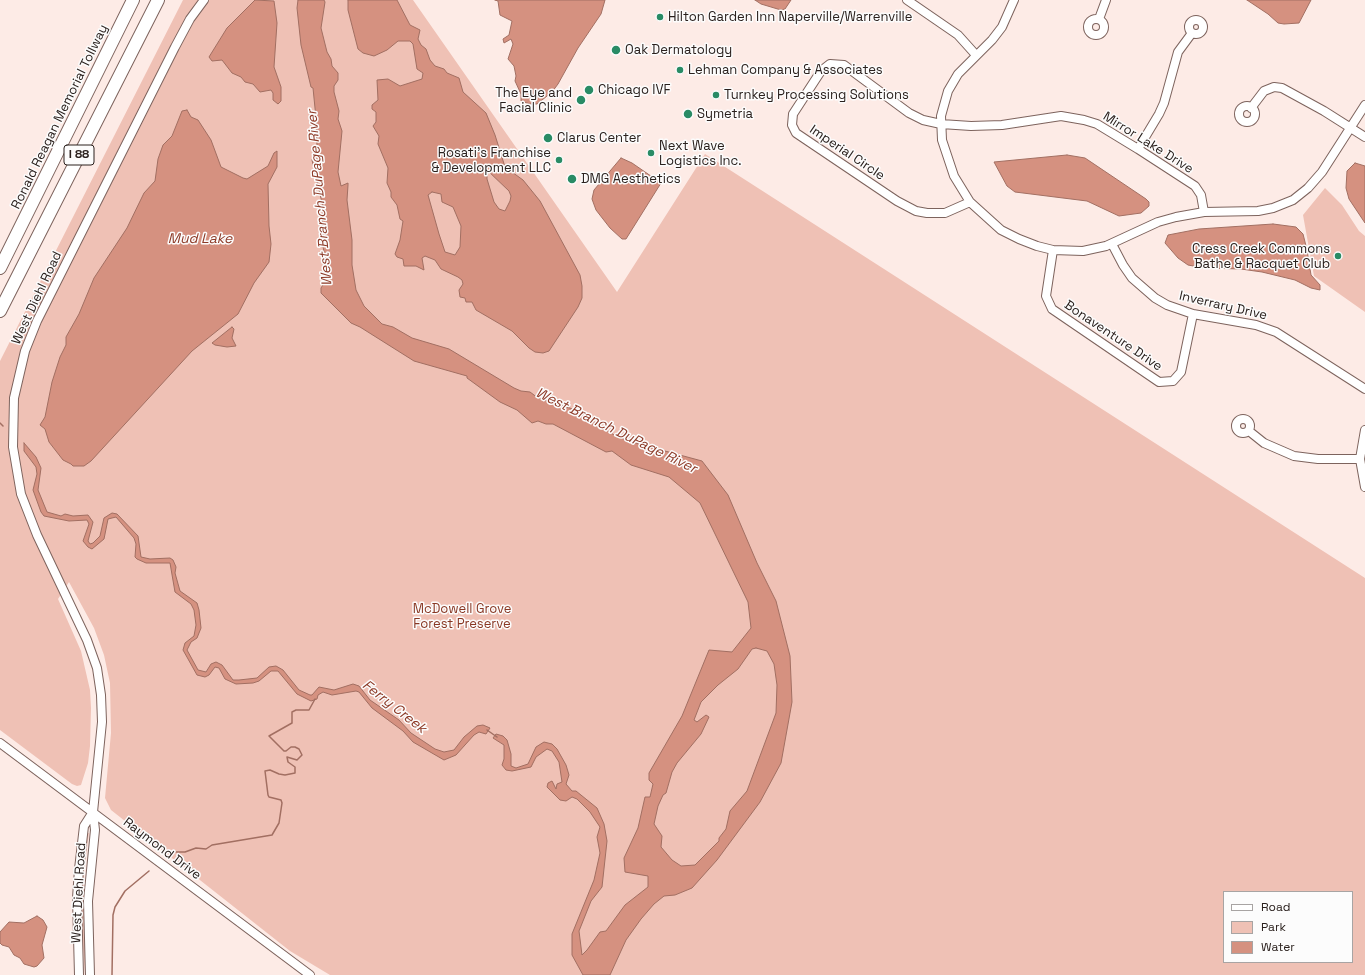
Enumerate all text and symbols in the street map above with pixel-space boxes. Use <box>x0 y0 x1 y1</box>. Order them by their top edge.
place label: Hilton Garden Inn Naperville/Warrenville <box>668 9 912 25</box>
marker: Hilton Garden Inn Naperville/Warrenville <box>655 12 665 22</box>
street label: Ronald Reagan Memorial Tollway <box>8 22 112 212</box>
place label: Oak Dermatology <box>625 42 732 58</box>
marker: Oak Dermatology <box>610 44 622 56</box>
place label: Lehman Company & Associates <box>688 62 883 78</box>
marker: Lehman Company & Associates <box>675 65 685 75</box>
place label: Chicago IVF <box>598 82 671 98</box>
marker: Chicago IVF <box>583 84 595 96</box>
place label: The Eye and Facial Clinic <box>495 85 572 116</box>
place label: Turnkey Processing Solutions <box>724 87 909 103</box>
marker: Turnkey Processing Solutions <box>711 90 721 100</box>
marker: The Eye and Facial Clinic <box>575 94 587 106</box>
place label: Symetria <box>697 106 753 122</box>
marker: Symetria <box>682 108 694 120</box>
water label: West Branch DuPage River <box>304 109 336 287</box>
street label: Mirror Lake Drive <box>1100 109 1196 177</box>
street label: Imperial Circle <box>806 122 888 184</box>
place label: Clarus Center <box>557 130 641 146</box>
marker: Clarus Center <box>542 132 554 144</box>
place label: Next Wave Logistics Inc. <box>659 138 742 169</box>
road number: I 88 <box>64 145 94 165</box>
place label: Rosati's Franchise & Development LLC <box>431 145 551 176</box>
marker: Next Wave Logistics Inc. <box>646 148 656 158</box>
marker: Rosati's Franchise & Development LLC <box>554 155 564 165</box>
place label: DMG Aesthetics <box>581 171 681 187</box>
marker: DMG Aesthetics <box>566 173 578 185</box>
water label: Mud Lake <box>168 231 232 247</box>
place label: Cress Creek Commons Bathe & Racquet Club <box>1192 241 1330 272</box>
street label: West Diehl Road <box>9 249 65 347</box>
marker: Cress Creek Commons Bathe & Racquet Club <box>1333 251 1343 261</box>
street label: Inverrary Drive <box>1178 288 1268 324</box>
street label: Bonaventure Drive <box>1061 297 1165 375</box>
water label: West Branch DuPage River <box>533 385 699 477</box>
park label: McDowell Grove Forest Preserve <box>413 601 511 632</box>
water label: Ferry Creek <box>359 677 429 737</box>
street label: Raymond Drive <box>120 815 204 883</box>
street label: West Diehl Road <box>69 842 89 944</box>
legend <box>1223 891 1353 963</box>
text: Road <box>1261 899 1290 915</box>
text: Park <box>1261 919 1286 935</box>
text: Water <box>1261 939 1295 955</box>

